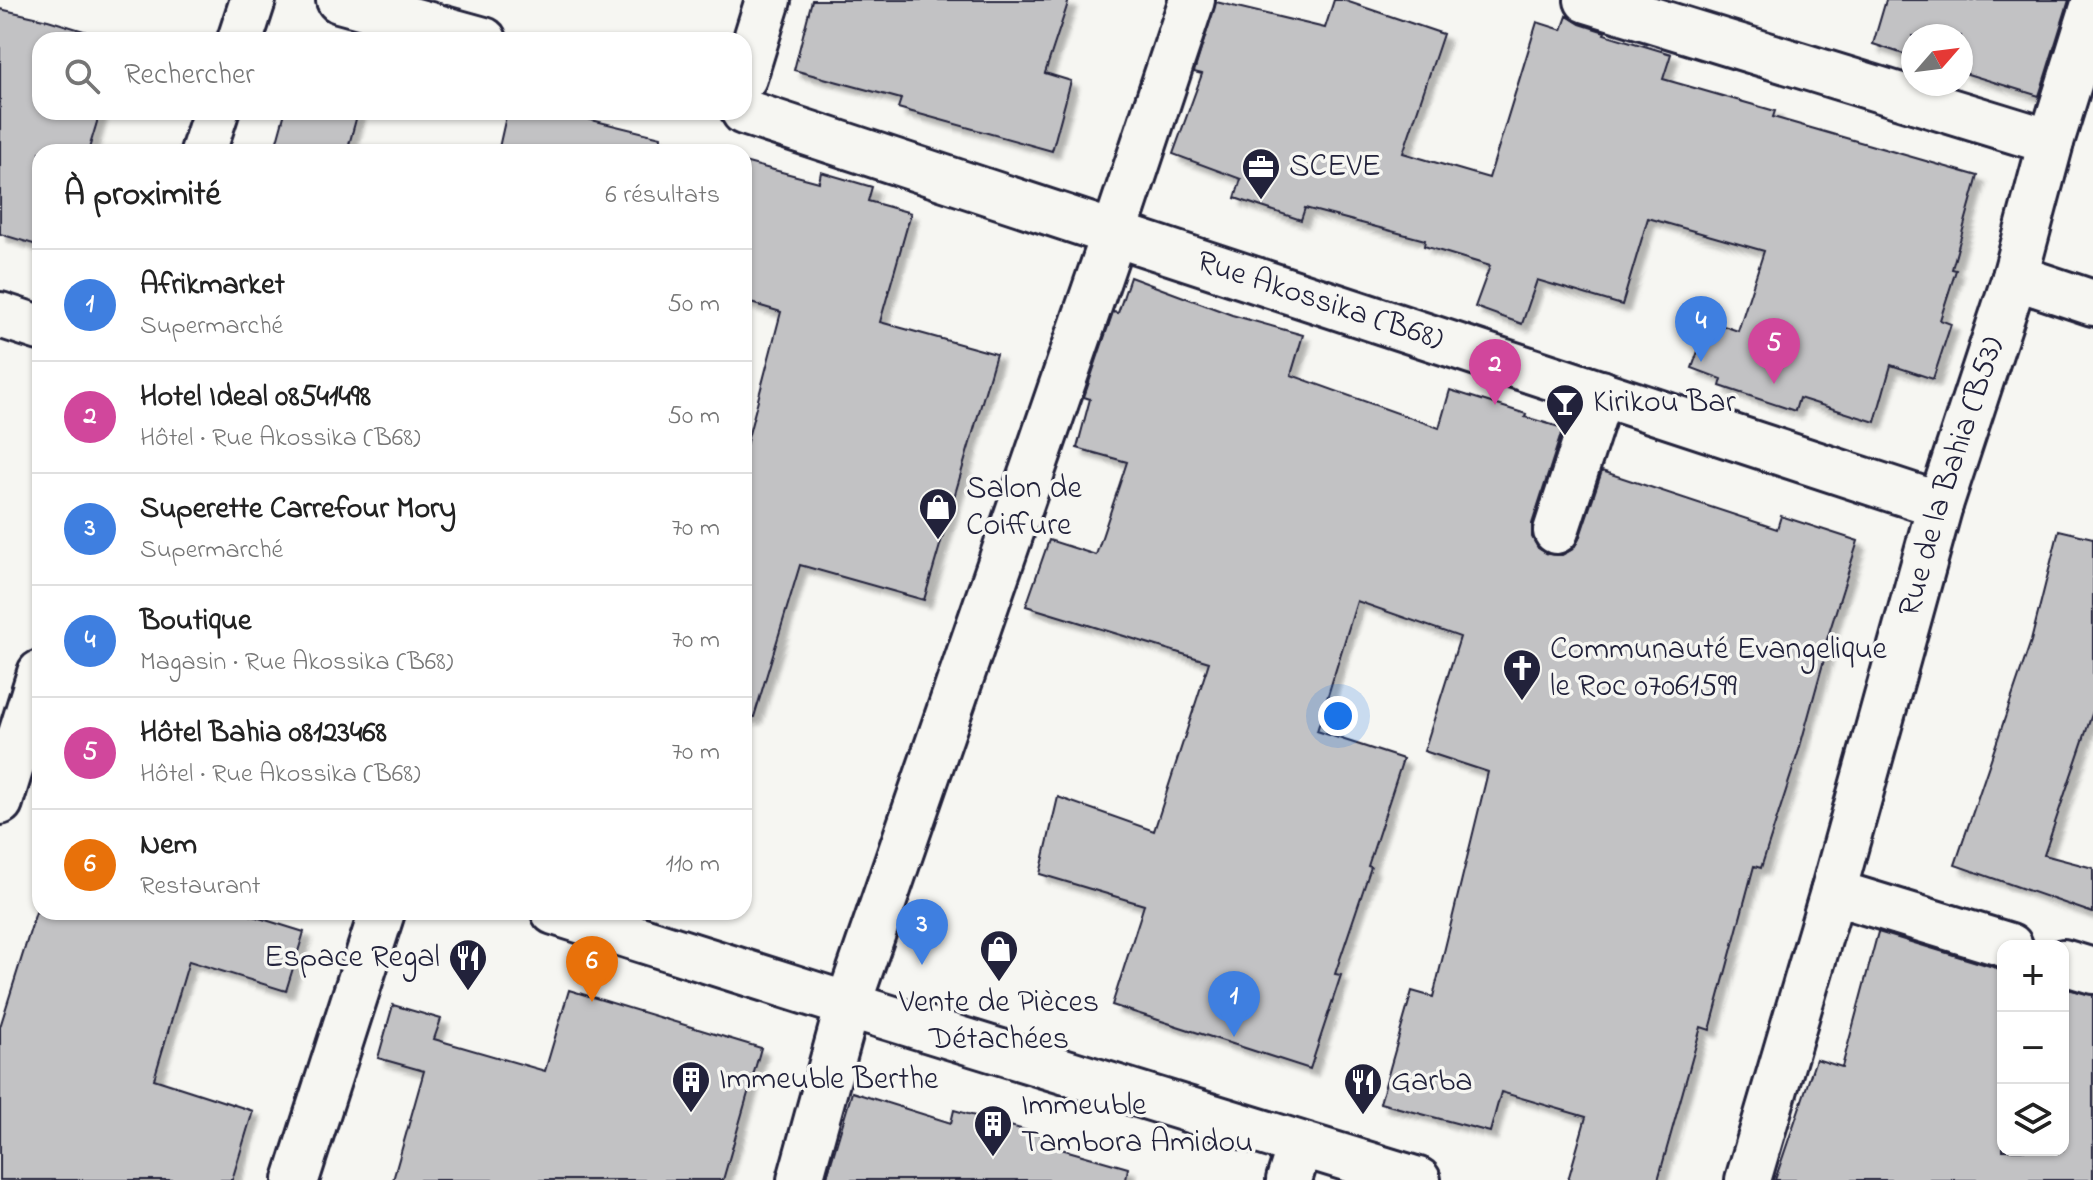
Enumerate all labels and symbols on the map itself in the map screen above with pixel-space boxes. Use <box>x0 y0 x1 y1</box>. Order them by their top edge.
north arrow <box>1901 24 1973 96</box>
place label: SCEVE <box>1289 144 1381 191</box>
office icon: SCEVE <box>1240 146 1282 201</box>
street label: Rue Akossika (B68) <box>1190 239 1449 364</box>
pin: 4 <box>1675 296 1727 362</box>
pin: 5 <box>1748 318 1800 384</box>
street label: Rue de la Bahia (B53) <box>1887 331 2017 622</box>
pin: 2 <box>1469 339 1521 405</box>
place label: Kirikou Bar <box>1593 380 1736 427</box>
bar icon: Kirikou Bar <box>1544 382 1586 437</box>
place label: Salon de Coiffure <box>966 466 1083 550</box>
shop icon: Salon de Coiffure <box>917 486 959 541</box>
place label: Communauté Evangelique le Roc 07061599 <box>1550 627 1888 711</box>
church icon: Communauté Evangelique le Roc 07061599 <box>1501 647 1543 702</box>
your location <box>1318 696 1358 736</box>
pin: 3 <box>896 899 948 965</box>
shop icon: Vente de Pièces Détachées <box>978 928 1020 983</box>
place label: Espace Regal <box>264 935 440 982</box>
pin: 6 <box>566 936 618 1002</box>
restaurant icon: Espace Regal <box>447 937 489 992</box>
pin: 1 <box>1208 971 1260 1037</box>
place label: Vente de Pièces Détachées <box>898 980 1099 1064</box>
place label: Immeuble Berthe <box>719 1057 939 1104</box>
building icon: Immeuble Berthe <box>670 1059 712 1114</box>
place label: Garba <box>1391 1059 1472 1106</box>
restaurant icon: Garba <box>1342 1061 1384 1116</box>
place label: Immeuble Tambora Amidou <box>1021 1083 1253 1167</box>
building icon: Immeuble Tambora Amidou <box>972 1103 1014 1158</box>

